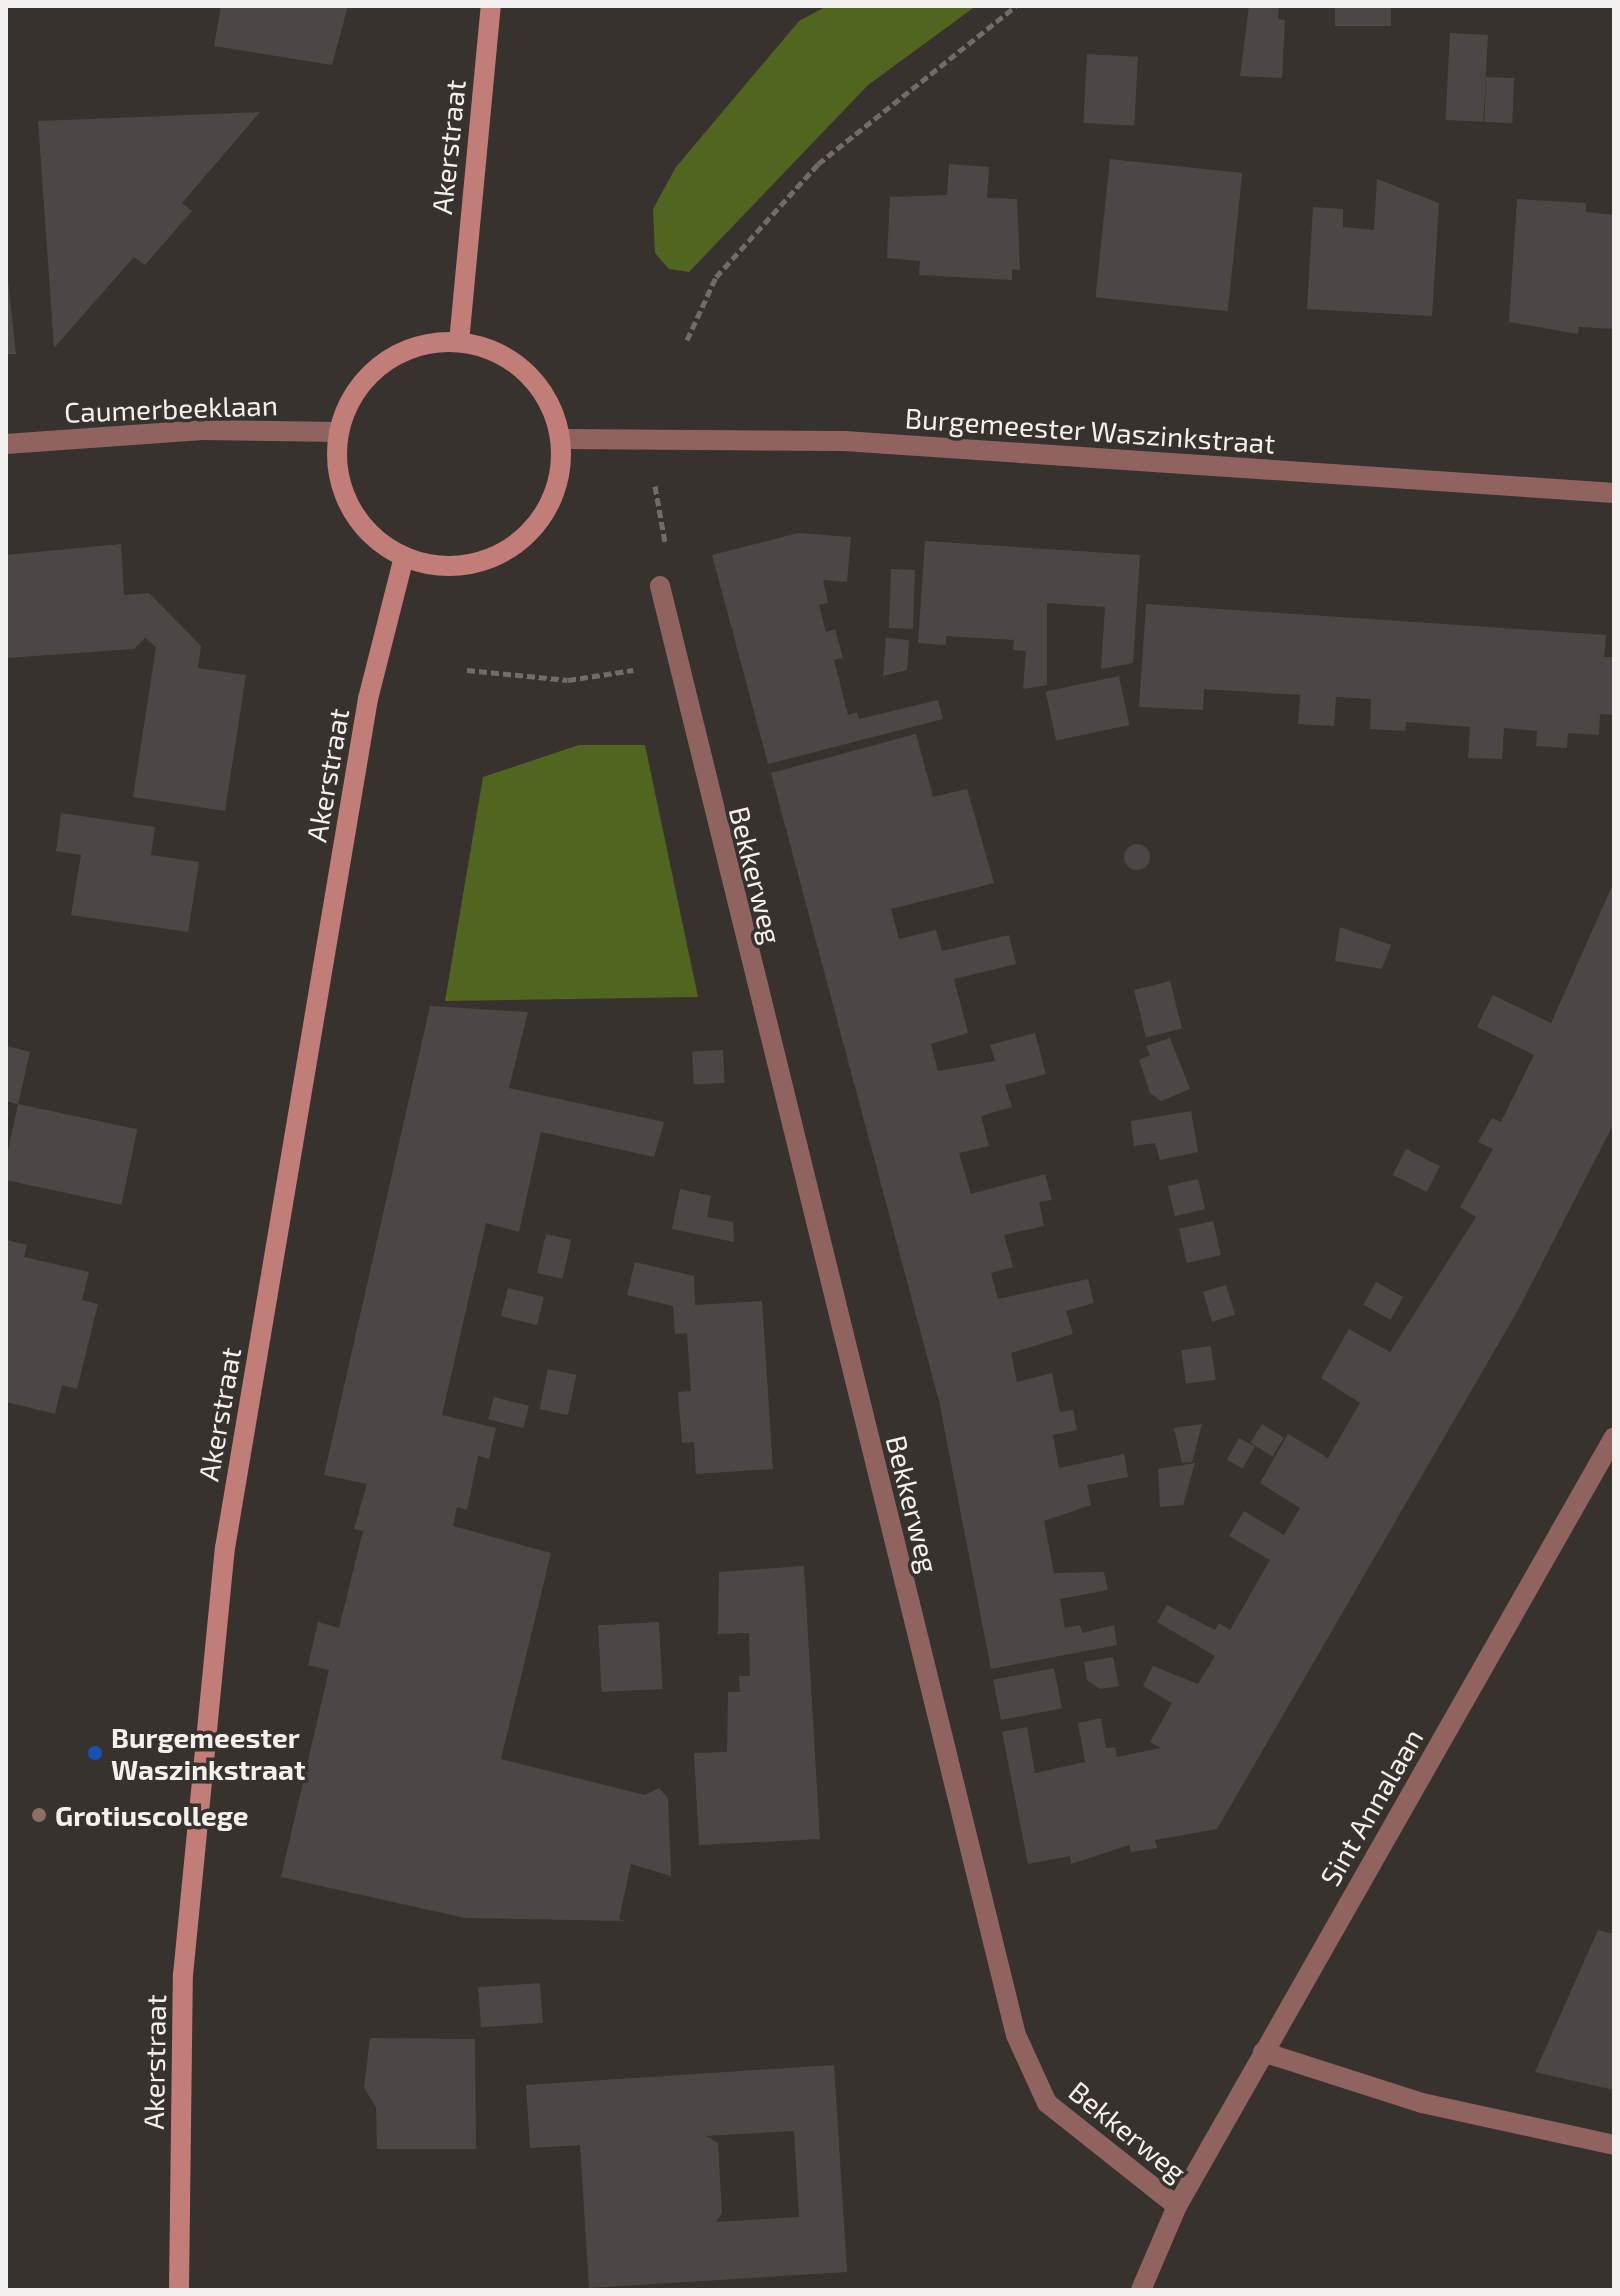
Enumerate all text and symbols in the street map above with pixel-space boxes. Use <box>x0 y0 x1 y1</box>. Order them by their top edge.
street label: Akerstraat <box>424 78 472 216</box>
street label: Caumerbeeklaan <box>64 387 278 429</box>
street label: Burgemeester Waszinkstraat <box>903 400 1277 460</box>
street label: Akerstraat <box>299 706 355 844</box>
street label: Bekkerweg <box>723 803 789 947</box>
street label: Akerstraat <box>191 1345 247 1483</box>
street label: Bekkerweg <box>880 1432 946 1576</box>
place label: Burgemeester Waszinkstraat <box>111 1720 305 1786</box>
street label: Sint Annalaan <box>1312 1722 1430 1892</box>
marker: Burgemeester Waszinkstraat <box>86 1744 104 1762</box>
place label: Grotiuscollege <box>55 1798 249 1832</box>
marker: Grotiuscollege <box>30 1806 48 1824</box>
street label: Akerstraat <box>136 1994 172 2130</box>
street label: Bekkerweg <box>1063 2074 1193 2188</box>

